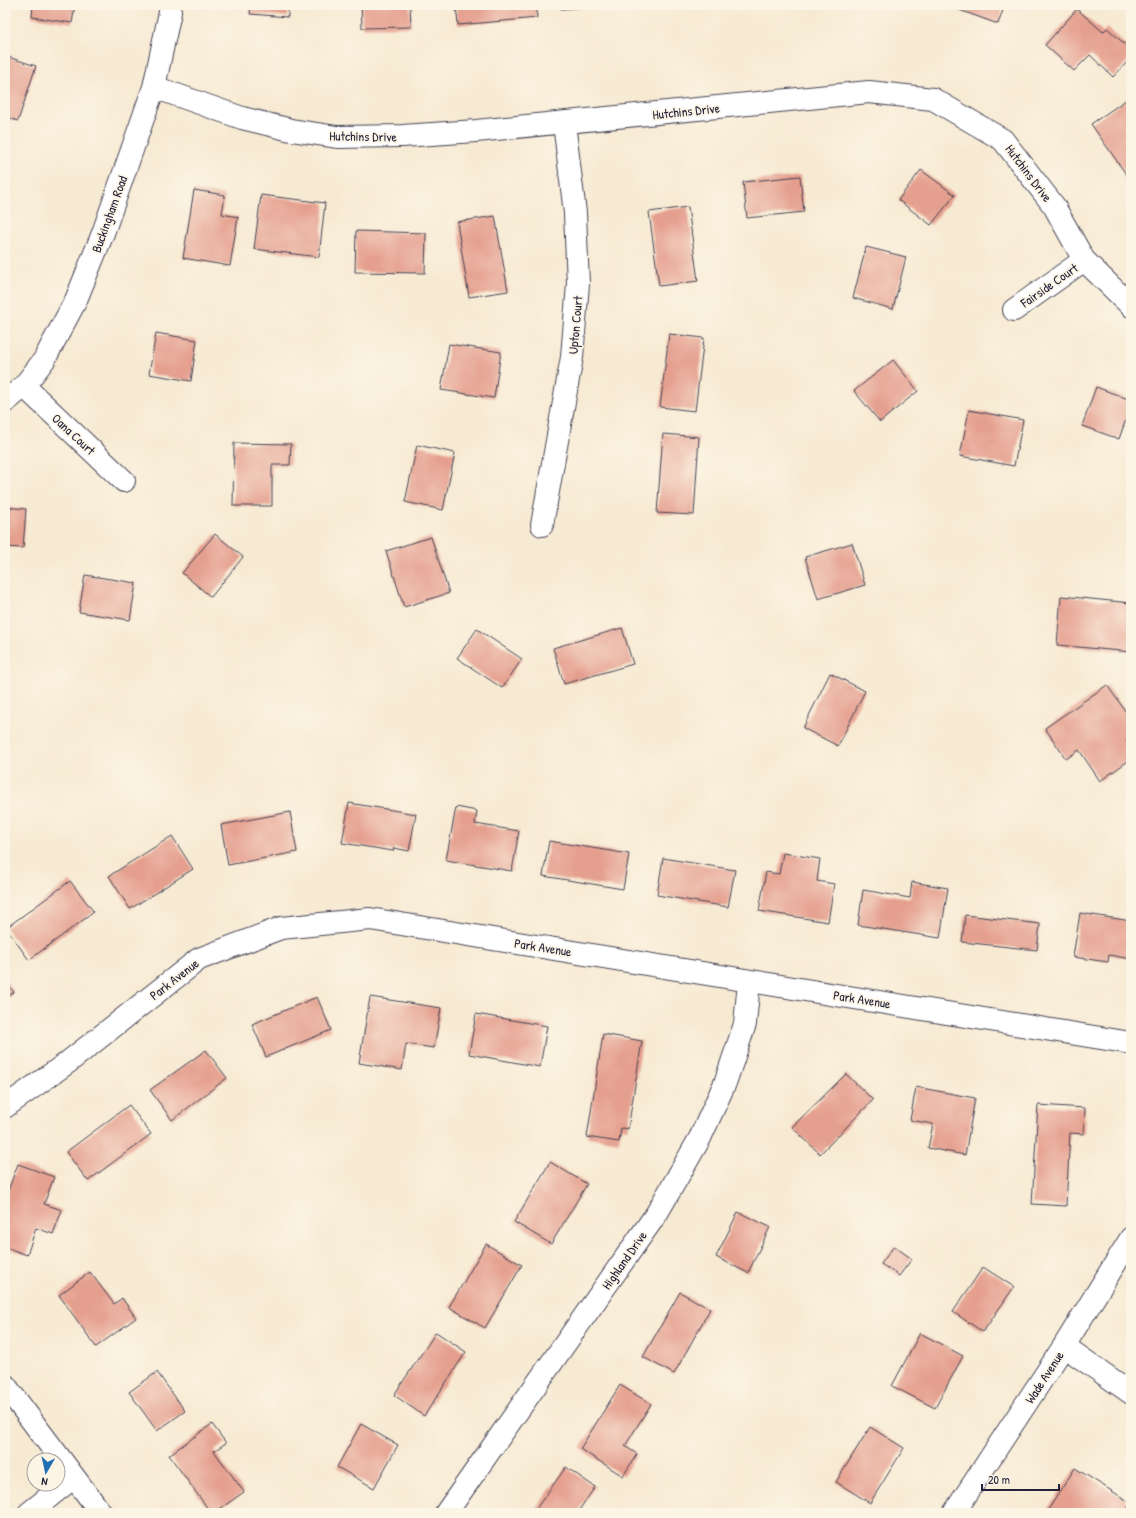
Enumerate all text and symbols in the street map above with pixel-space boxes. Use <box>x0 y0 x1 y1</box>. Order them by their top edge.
street label: Hutchins Drive <box>651 99 721 123</box>
street label: Hutchins Drive <box>329 126 397 146</box>
street label: Hutchins Drive <box>1001 141 1057 205</box>
street label: Buckingham Road <box>87 173 131 255</box>
street label: Fairside Court <box>1016 258 1082 312</box>
street label: Upton Court <box>563 295 587 355</box>
street label: Oana Court <box>48 409 100 459</box>
street label: Park Avenue <box>513 934 573 960</box>
street label: Park Avenue <box>146 954 202 1004</box>
street label: Park Avenue <box>832 986 892 1012</box>
street label: Highland Drive <box>597 1227 651 1293</box>
street label: Wade Avenue <box>1020 1347 1068 1407</box>
north arrow <box>26 1452 66 1492</box>
scale bar <box>982 1466 1059 1492</box>
text: 20 m <box>988 1471 1010 1488</box>
text: N <box>40 1474 48 1489</box>

